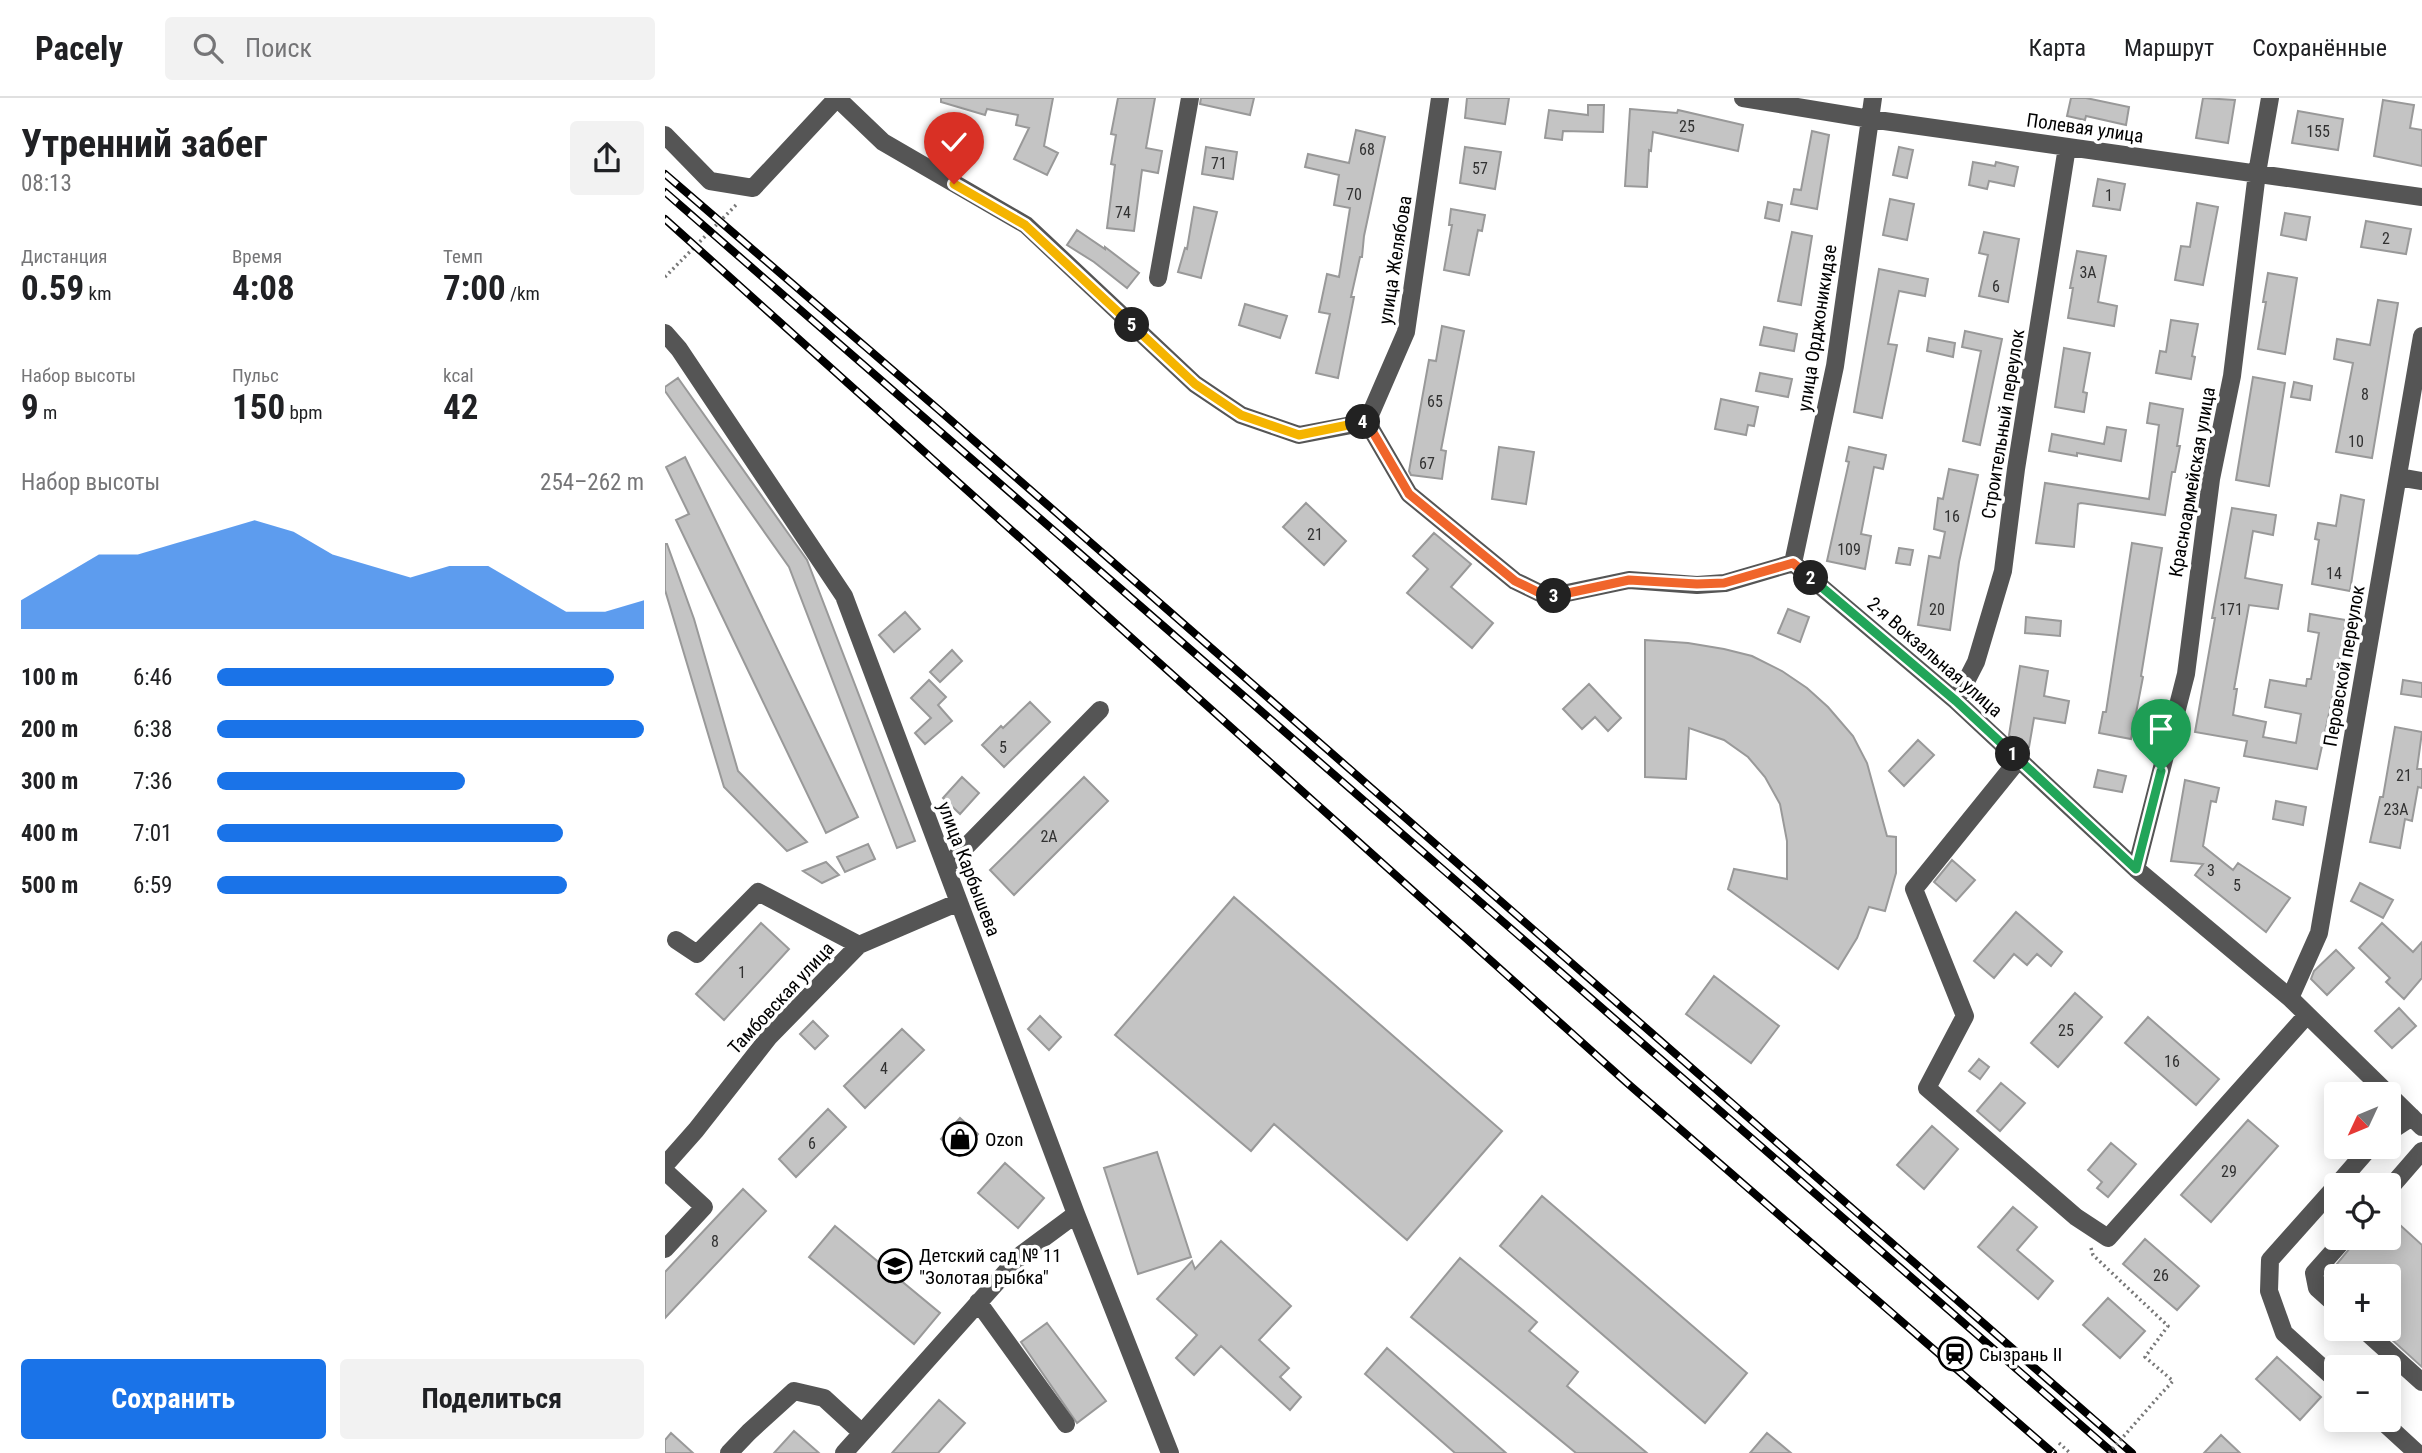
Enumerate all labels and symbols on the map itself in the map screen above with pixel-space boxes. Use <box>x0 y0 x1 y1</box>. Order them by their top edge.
street label: Полевая улица <box>2025 108 2145 148</box>
pin <box>924 112 984 184</box>
house number: 25 <box>1679 117 1695 136</box>
house number: 155 <box>2306 122 2330 141</box>
house number: 68 <box>1359 140 1375 159</box>
house number: 71 <box>1211 154 1227 173</box>
house number: 57 <box>1472 159 1488 178</box>
house number: 70 <box>1346 185 1362 204</box>
house number: 1 <box>2105 186 2113 205</box>
street label: улица Желябова <box>1373 194 1417 326</box>
house number: 74 <box>1115 203 1131 222</box>
house number: 2 <box>2382 229 2390 248</box>
street label: улица Орджоникидзе <box>1792 243 1842 413</box>
house number: 3А <box>2079 263 2097 282</box>
house number: 6 <box>1992 277 2000 296</box>
pin: 5 <box>1114 308 1149 342</box>
street label: Строительный переулок <box>1977 328 2029 520</box>
street label: Красноармейская улица <box>2164 385 2220 579</box>
house number: 8 <box>2361 385 2369 404</box>
house number: 65 <box>1427 392 1443 411</box>
pin: 4 <box>1345 404 1381 440</box>
house number: 10 <box>2348 432 2364 451</box>
house number: 67 <box>1419 454 1435 473</box>
house number: 16 <box>1944 507 1960 526</box>
house number: 21 <box>1307 525 1323 544</box>
house number: 109 <box>1837 540 1861 559</box>
pin: 2 <box>1793 560 1829 596</box>
house number: 14 <box>2326 564 2342 583</box>
pin: 3 <box>1537 578 1571 614</box>
street label: Перовской переулок <box>2319 584 2369 748</box>
street label: 2-я Вокзальная улица <box>1863 592 2007 722</box>
house number: 20 <box>1929 600 1945 619</box>
house number: 171 <box>2219 600 2243 619</box>
pin <box>2131 699 2191 771</box>
pin: 1 <box>1995 736 2031 772</box>
house number: 5 <box>999 738 1007 757</box>
house number: 21 <box>2396 766 2412 785</box>
street label: улица Карбышева <box>933 798 1005 940</box>
house number: 23А <box>2383 800 2409 819</box>
house number: 2А <box>1040 827 1058 846</box>
house number: 3 <box>2207 861 2215 880</box>
house number: 5 <box>2233 876 2241 895</box>
street label: Тамбовская улица <box>723 937 839 1059</box>
house number: 1 <box>738 963 746 982</box>
house number: 25 <box>2058 1021 2074 1040</box>
house number: 16 <box>2164 1052 2180 1071</box>
house number: 4 <box>880 1059 888 1078</box>
north arrow <box>2324 1082 2401 1158</box>
shop icon: Ozon <box>941 1120 979 1158</box>
place label: Ozon <box>985 1128 1023 1151</box>
house number: 6 <box>808 1134 816 1153</box>
house number: 29 <box>2221 1162 2237 1181</box>
house number: 8 <box>711 1232 719 1251</box>
place label: Детский сад № 11 "Золотая рыбка" <box>919 1244 1062 1289</box>
school or university icon: Детский сад № 11 "Золотая рыбка" <box>876 1247 914 1285</box>
house number: 26 <box>2153 1266 2169 1285</box>
station icon: Сызрань II <box>1936 1335 1974 1373</box>
place label: Сызрань II <box>1979 1343 2062 1366</box>

